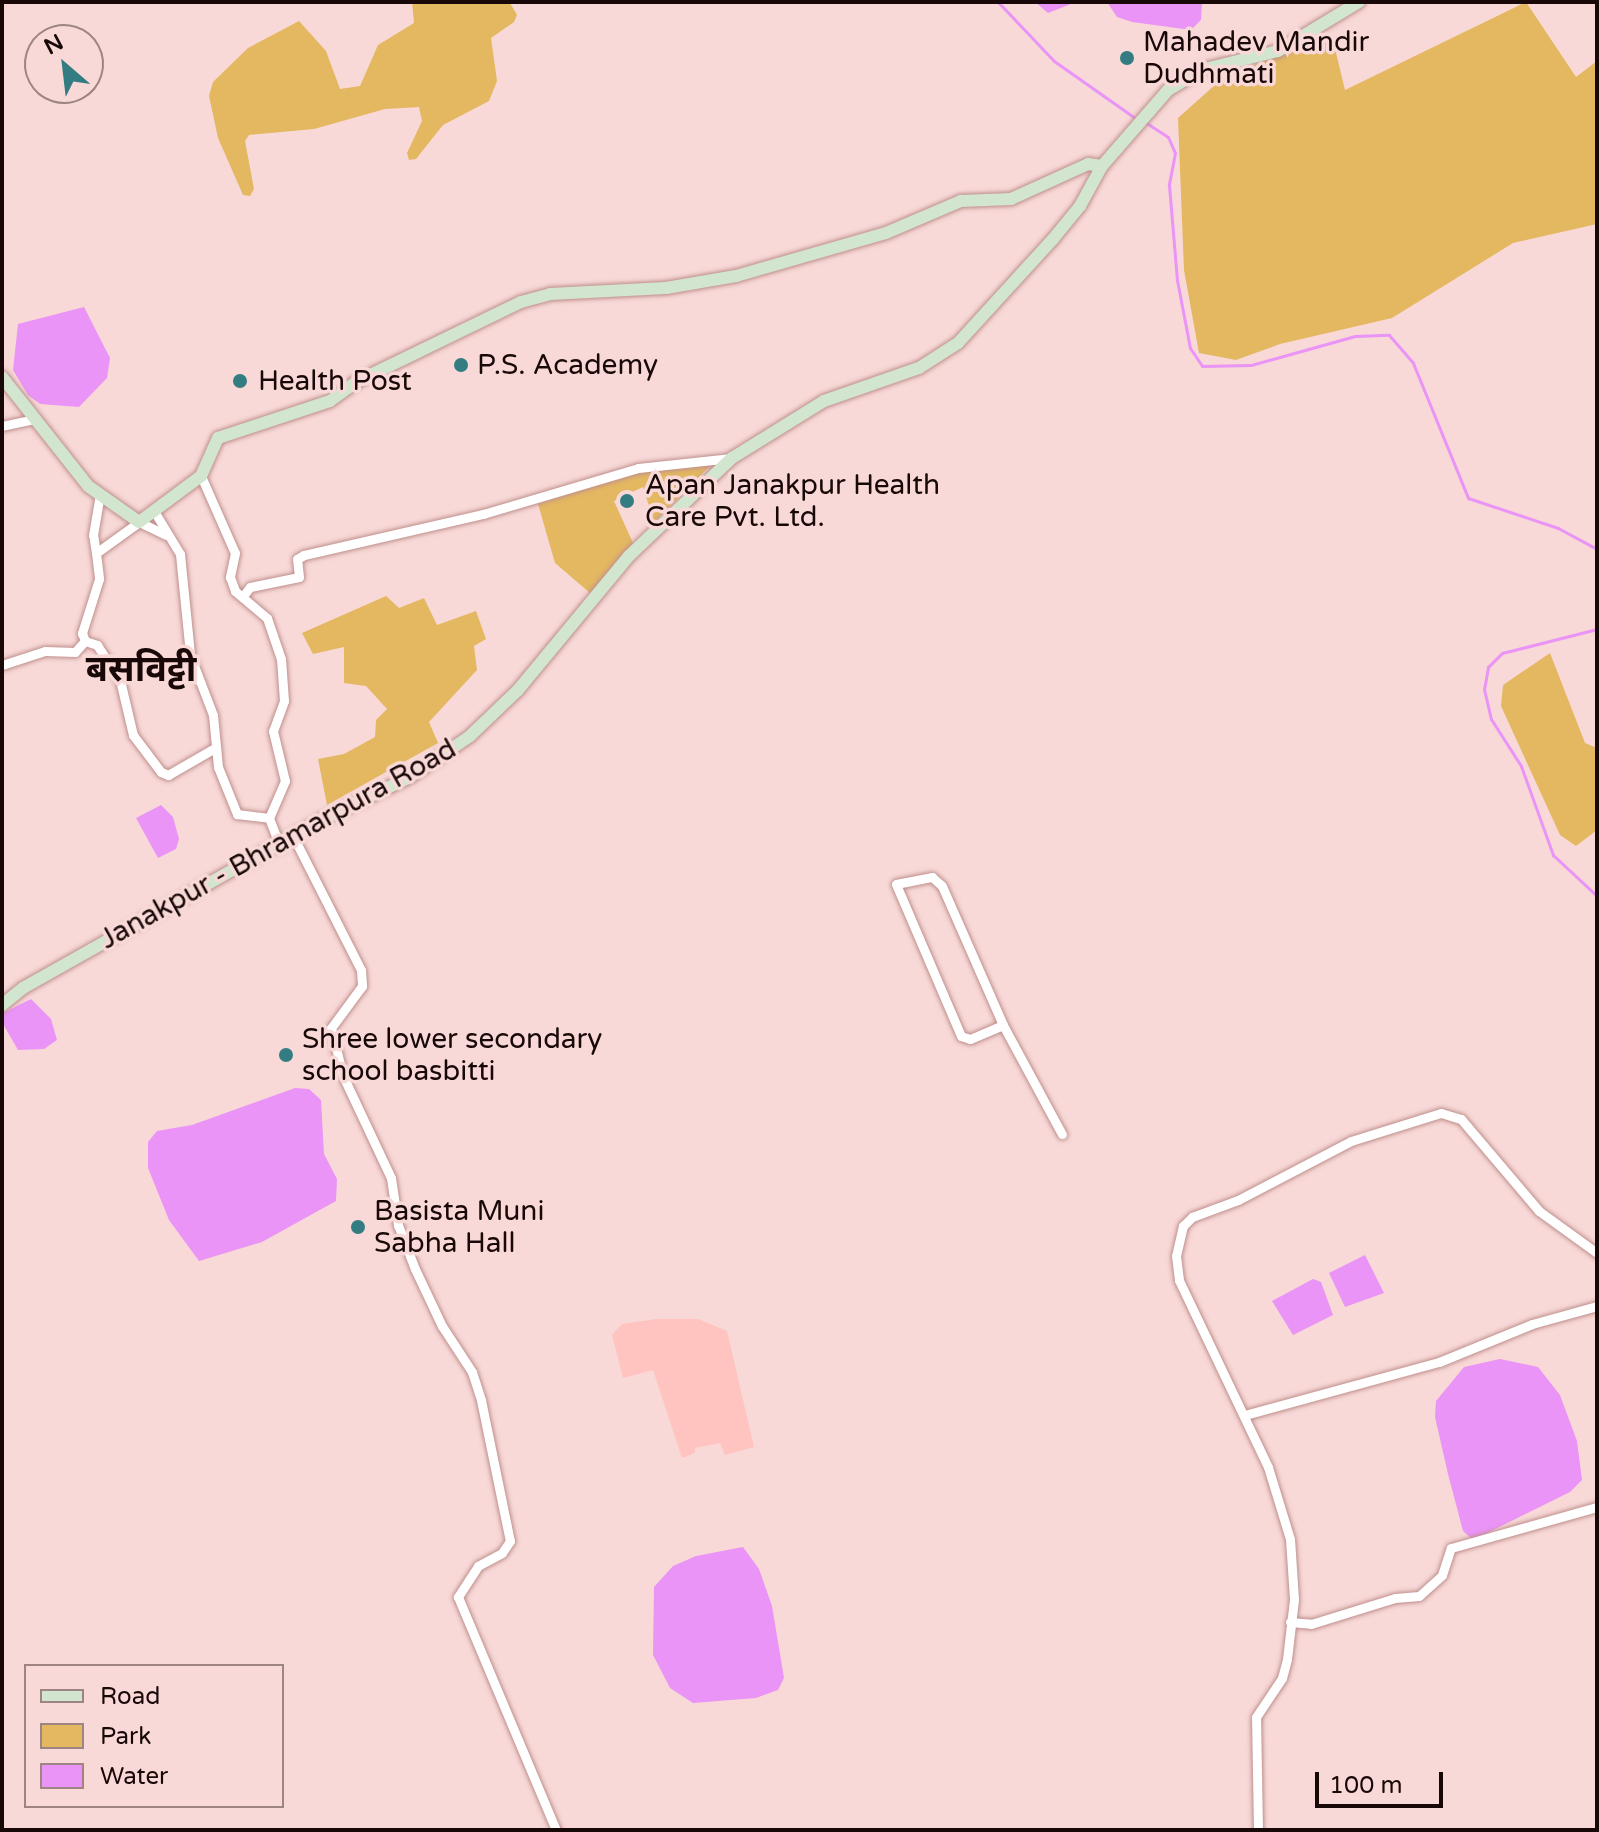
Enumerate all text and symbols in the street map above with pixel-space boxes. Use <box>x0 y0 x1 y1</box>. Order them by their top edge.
north arrow <box>24 24 104 104</box>
place label: Mahadev Mandir Dudhmati <box>1143 25 1369 91</box>
text: N <box>40 29 68 60</box>
marker: Mahadev Mandir Dudhmati <box>1118 49 1136 67</box>
place label: P.S. Academy <box>477 348 658 382</box>
marker: P.S. Academy <box>452 356 470 374</box>
place label: Health Post <box>258 364 412 398</box>
marker: Health Post <box>229 370 251 392</box>
place label: Apan Janakpur Health Care Pvt. Ltd. <box>645 468 940 534</box>
marker: Apan Janakpur Health Care Pvt. Ltd. <box>616 490 638 512</box>
district label: बसविट्टी <box>86 648 196 692</box>
street label: Janakpur - Bhramarpura Road <box>94 732 462 956</box>
place label: Shree lower secondary school basbitti <box>302 1022 602 1088</box>
marker: Shree lower secondary school basbitti <box>277 1046 295 1064</box>
place label: Basista Muni Sabha Hall <box>374 1194 544 1260</box>
marker: Basista Muni Sabha Hall <box>349 1218 367 1236</box>
legend <box>24 1664 284 1808</box>
text: Road <box>100 1682 160 1711</box>
text: Park <box>100 1722 151 1751</box>
scale bar <box>1319 1756 1447 1806</box>
text: Water <box>100 1762 168 1791</box>
text: 100 m <box>1329 1771 1403 1800</box>

